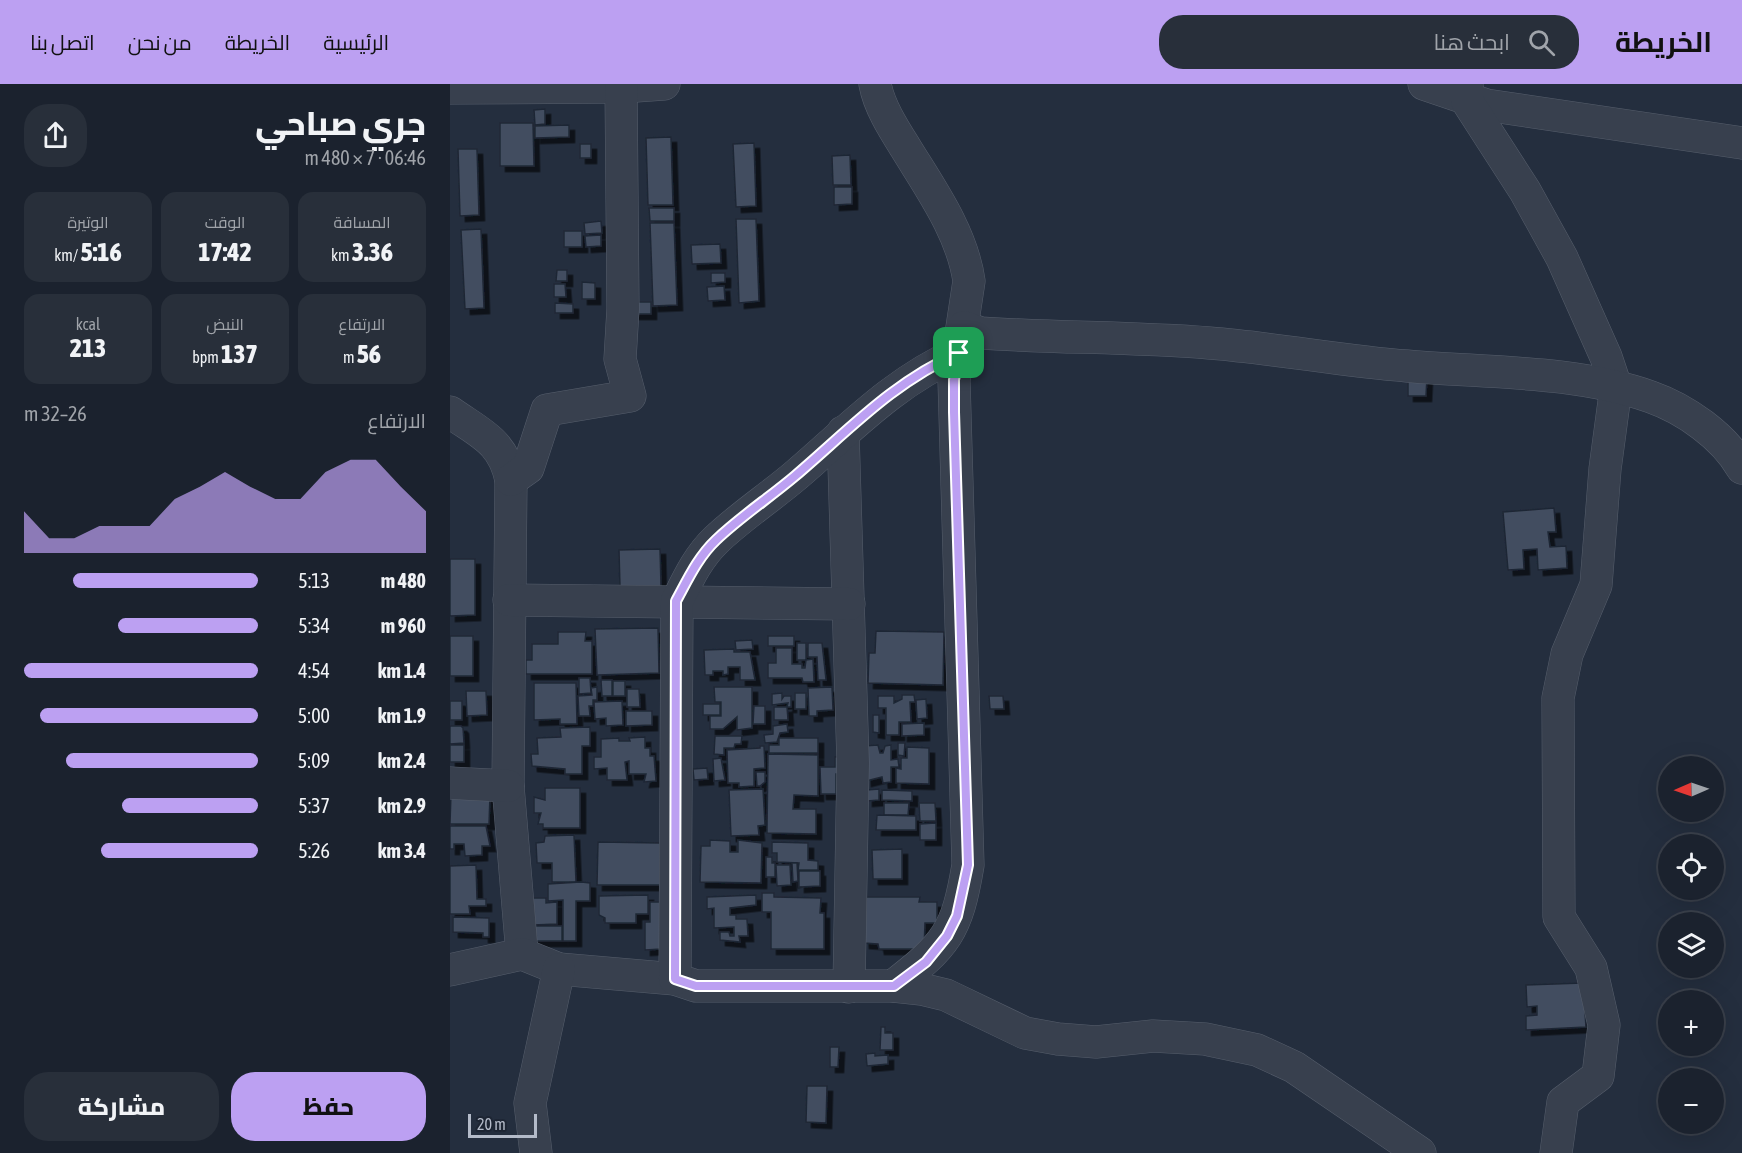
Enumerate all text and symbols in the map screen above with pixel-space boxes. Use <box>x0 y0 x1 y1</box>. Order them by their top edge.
search box <box>1159 15 1579 69</box>
icon: search <box>1525 26 1558 59</box>
text: الخريطة <box>1615 26 1712 58</box>
text: ابحث هنا <box>1433 29 1510 55</box>
text: اتصل بنا <box>30 30 95 54</box>
text: من نحن <box>128 30 192 54</box>
text: الخريطة <box>225 30 290 54</box>
text: الرئيسية <box>323 30 389 54</box>
button: share <box>24 104 87 167</box>
text: جري صباحي <box>255 104 426 142</box>
text: 06:46 · 7 × 480 m <box>304 146 426 169</box>
text: الوتيرة <box>67 213 109 231</box>
text: الوقت <box>205 213 245 231</box>
text: المسافة <box>334 213 390 231</box>
text: 5:16 <box>80 237 122 267</box>
text: 17:42 <box>198 237 252 267</box>
text: 3.36 <box>352 237 393 267</box>
text: /km <box>54 246 80 264</box>
text: km <box>331 246 352 264</box>
text: kcal <box>76 315 100 333</box>
text: النبض <box>206 315 244 333</box>
text: الارتفاع <box>339 315 385 333</box>
pin <box>933 327 984 378</box>
text: 213 <box>70 333 106 363</box>
icon: arrive <box>942 336 975 369</box>
text: 137 <box>221 339 258 369</box>
text: 56 <box>357 339 381 369</box>
text: bpm <box>192 348 221 366</box>
text: m <box>343 348 357 366</box>
text: 26–32 m <box>24 402 87 425</box>
text: الارتفاع <box>367 409 426 432</box>
text: 5:13 <box>298 569 330 592</box>
text: 480 m <box>381 569 426 592</box>
text: 5:34 <box>298 614 330 637</box>
text: 960 m <box>381 614 426 637</box>
text: 4:54 <box>298 659 330 682</box>
text: 1.4 km <box>378 659 426 682</box>
text: 5:00 <box>298 704 330 727</box>
text: 1.9 km <box>378 704 426 727</box>
text: 5:09 <box>298 749 330 772</box>
text: 2.4 km <box>378 749 426 772</box>
north arrow <box>1658 756 1724 822</box>
map controls <box>1658 756 1724 1134</box>
text: 5:37 <box>298 794 330 817</box>
text: 2.9 km <box>378 794 426 817</box>
button: locate <box>1658 834 1724 900</box>
text: 5:26 <box>298 839 330 862</box>
text: 3.4 km <box>378 839 426 862</box>
button: layers <box>1658 912 1724 978</box>
button: + <box>1658 990 1724 1056</box>
button: − <box>1658 1068 1724 1134</box>
button: مشاركة <box>24 1072 219 1141</box>
button: حفظ <box>231 1072 426 1141</box>
scale bar <box>468 1111 537 1138</box>
text: 20 m <box>477 1115 506 1133</box>

